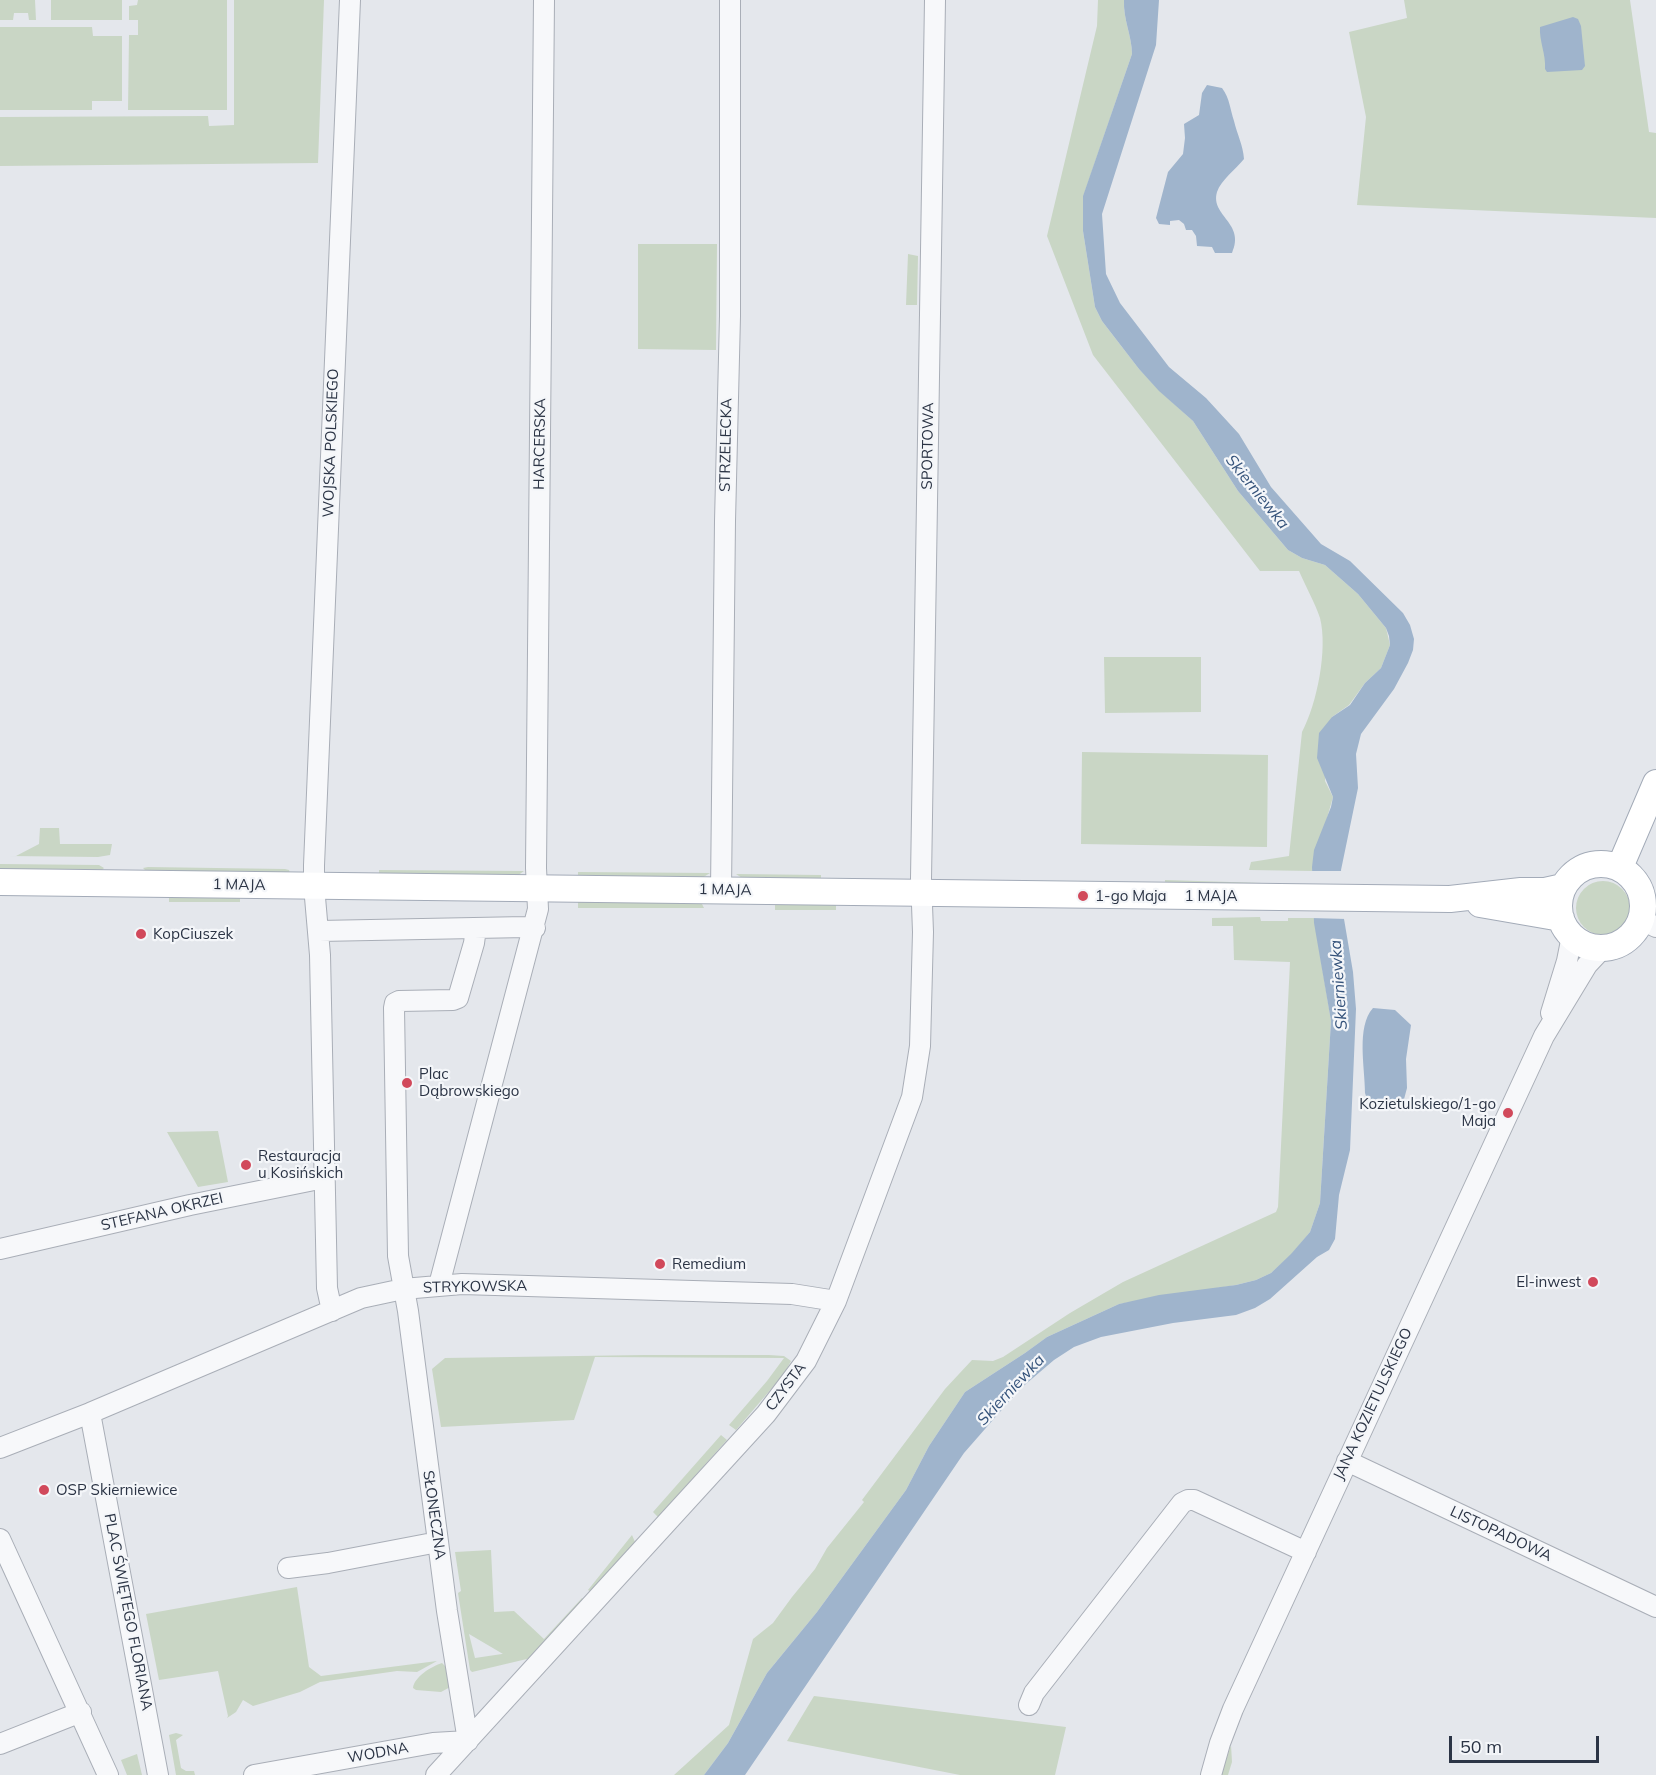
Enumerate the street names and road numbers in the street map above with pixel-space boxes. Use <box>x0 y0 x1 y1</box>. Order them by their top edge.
street label: WOJSKA POLSKIEGO <box>319 368 343 518</box>
street label: HARCERSKA <box>530 398 550 490</box>
street label: STRZELECKA <box>716 398 736 492</box>
street label: SPORTOWA <box>918 402 938 490</box>
street label: 1 MAJA <box>212 876 266 894</box>
street label: 1 MAJA <box>698 881 752 899</box>
street label: 1 MAJA <box>1184 887 1238 905</box>
street label: STEFANA OKRZEI <box>99 1189 225 1235</box>
street label: STRYKOWSKA <box>423 1277 527 1297</box>
street label: JANA KOZIETULSKIEGO <box>1330 1325 1416 1483</box>
street label: CZYSTA <box>762 1359 810 1415</box>
street label: SŁONECZNA <box>419 1469 449 1561</box>
street label: LISTOPADOWA <box>1447 1503 1555 1565</box>
street label: PLAC ŚWIĘTEGO FLORIANA <box>100 1512 156 1712</box>
street label: WODNA <box>346 1739 410 1767</box>

